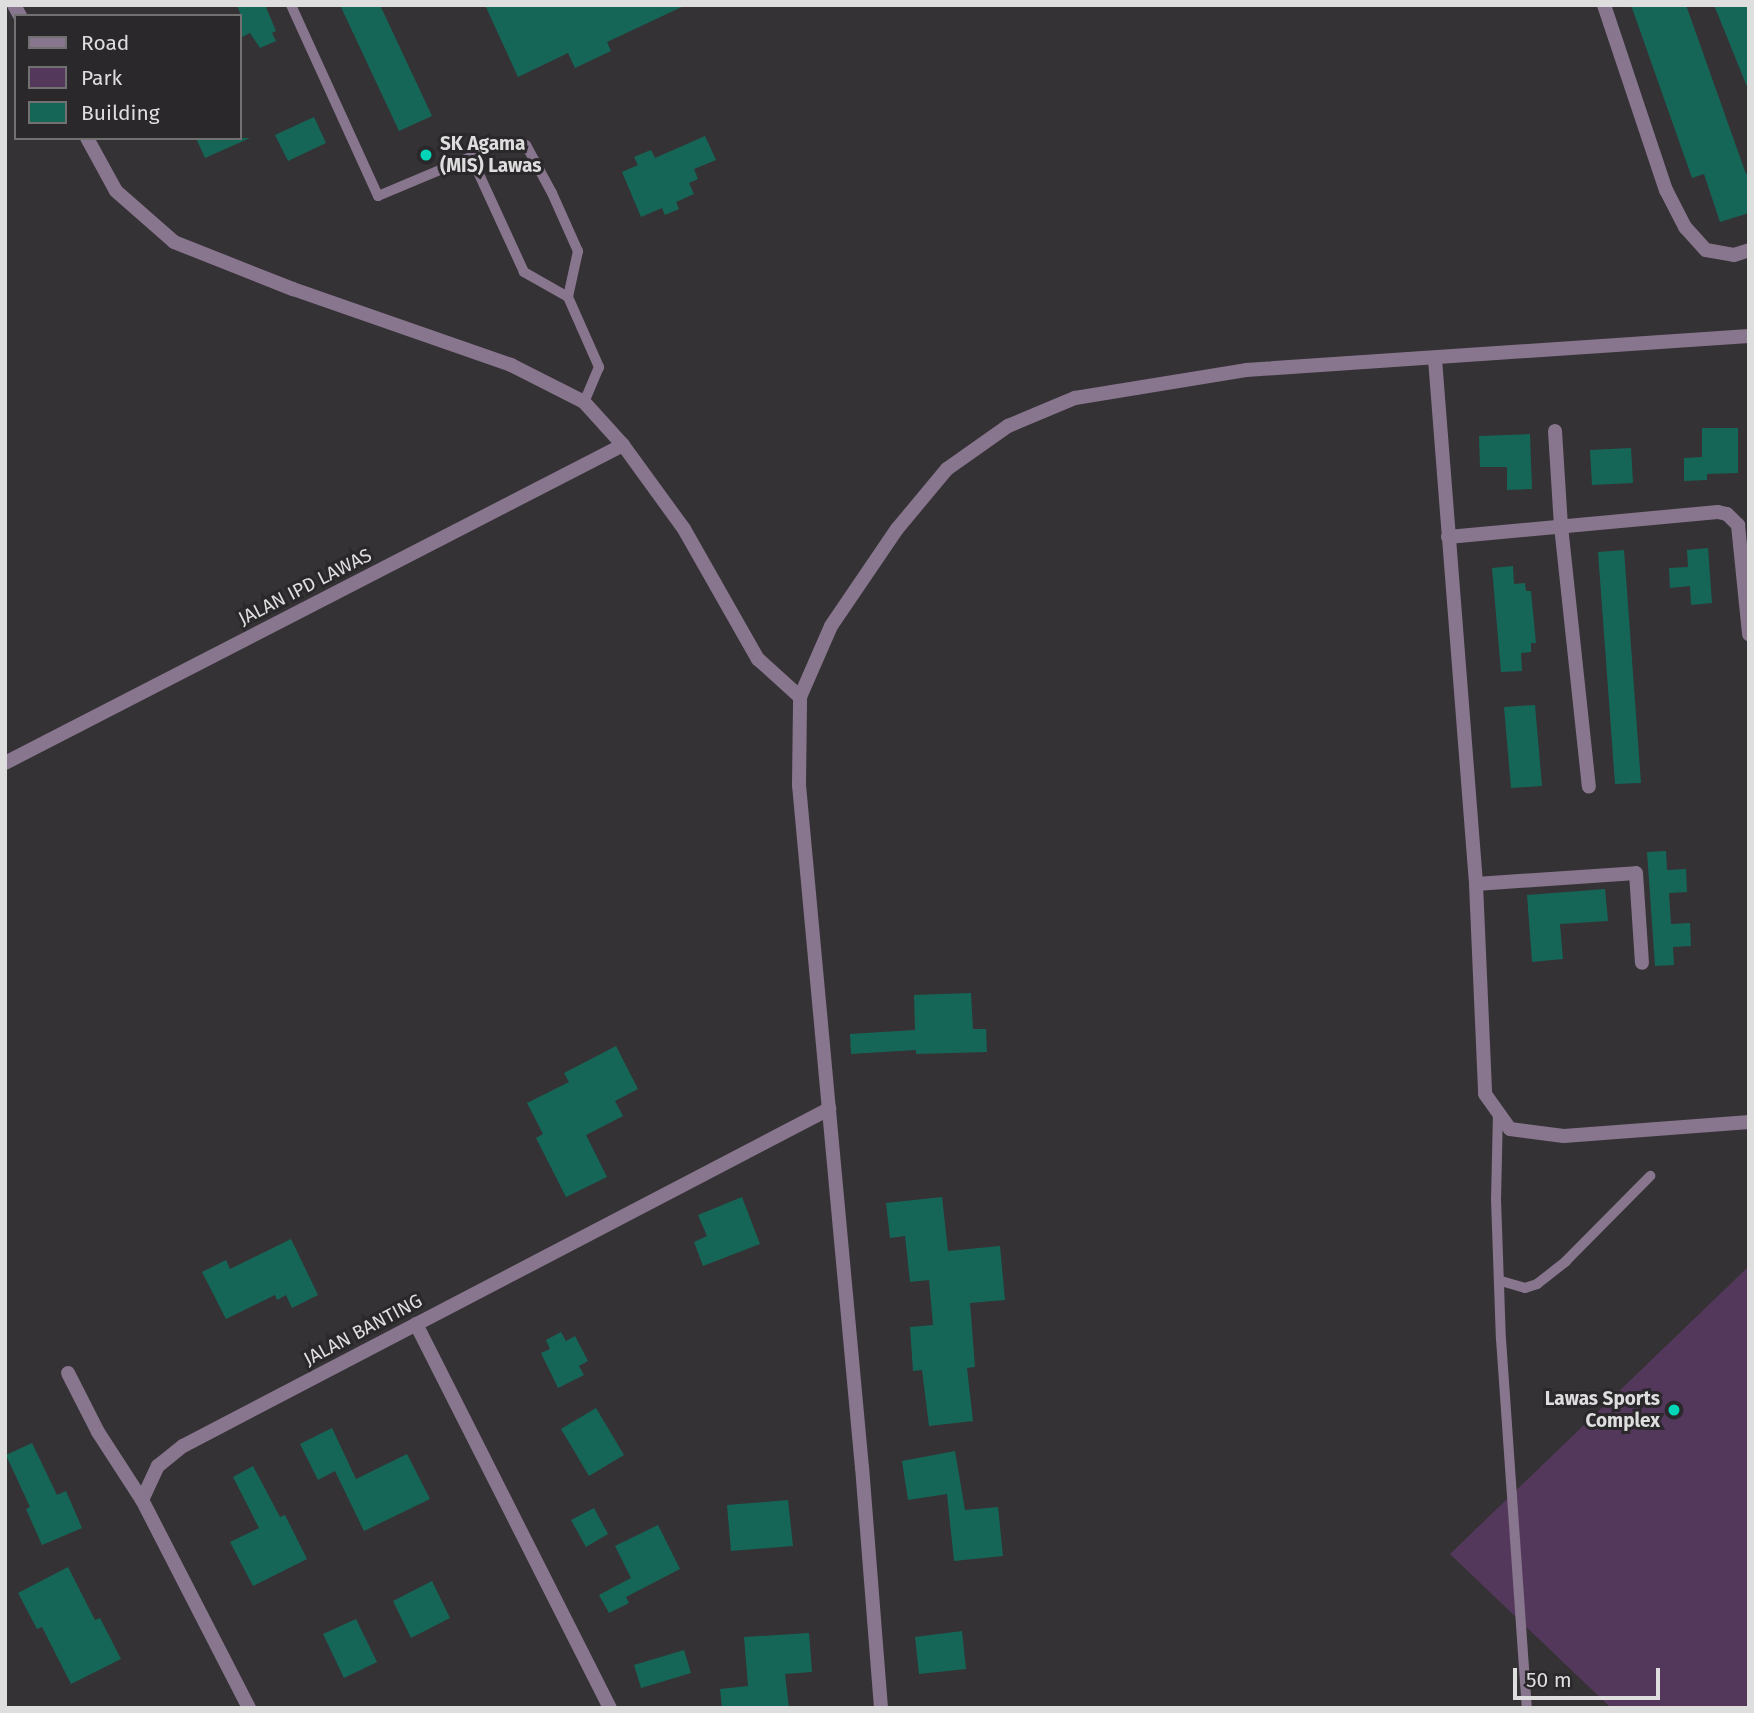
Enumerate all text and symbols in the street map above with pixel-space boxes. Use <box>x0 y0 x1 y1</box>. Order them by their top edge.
legend <box>14 14 242 140</box>
text: Road <box>81 30 129 56</box>
text: Park <box>81 65 122 91</box>
text: Building <box>81 100 160 126</box>
place label: SK Agama (MIS) Lawas <box>440 133 541 177</box>
marker: SK Agama (MIS) Lawas <box>418 147 434 163</box>
street label: JALAN IPD LAWAS <box>235 544 375 630</box>
street label: JALAN BANTING <box>300 1289 426 1371</box>
place label: Lawas Sports Complex <box>1545 1388 1660 1432</box>
marker: Lawas Sports Complex <box>1666 1402 1682 1418</box>
scale bar <box>1516 1654 1663 1698</box>
text: 50 m <box>1526 1667 1572 1693</box>

